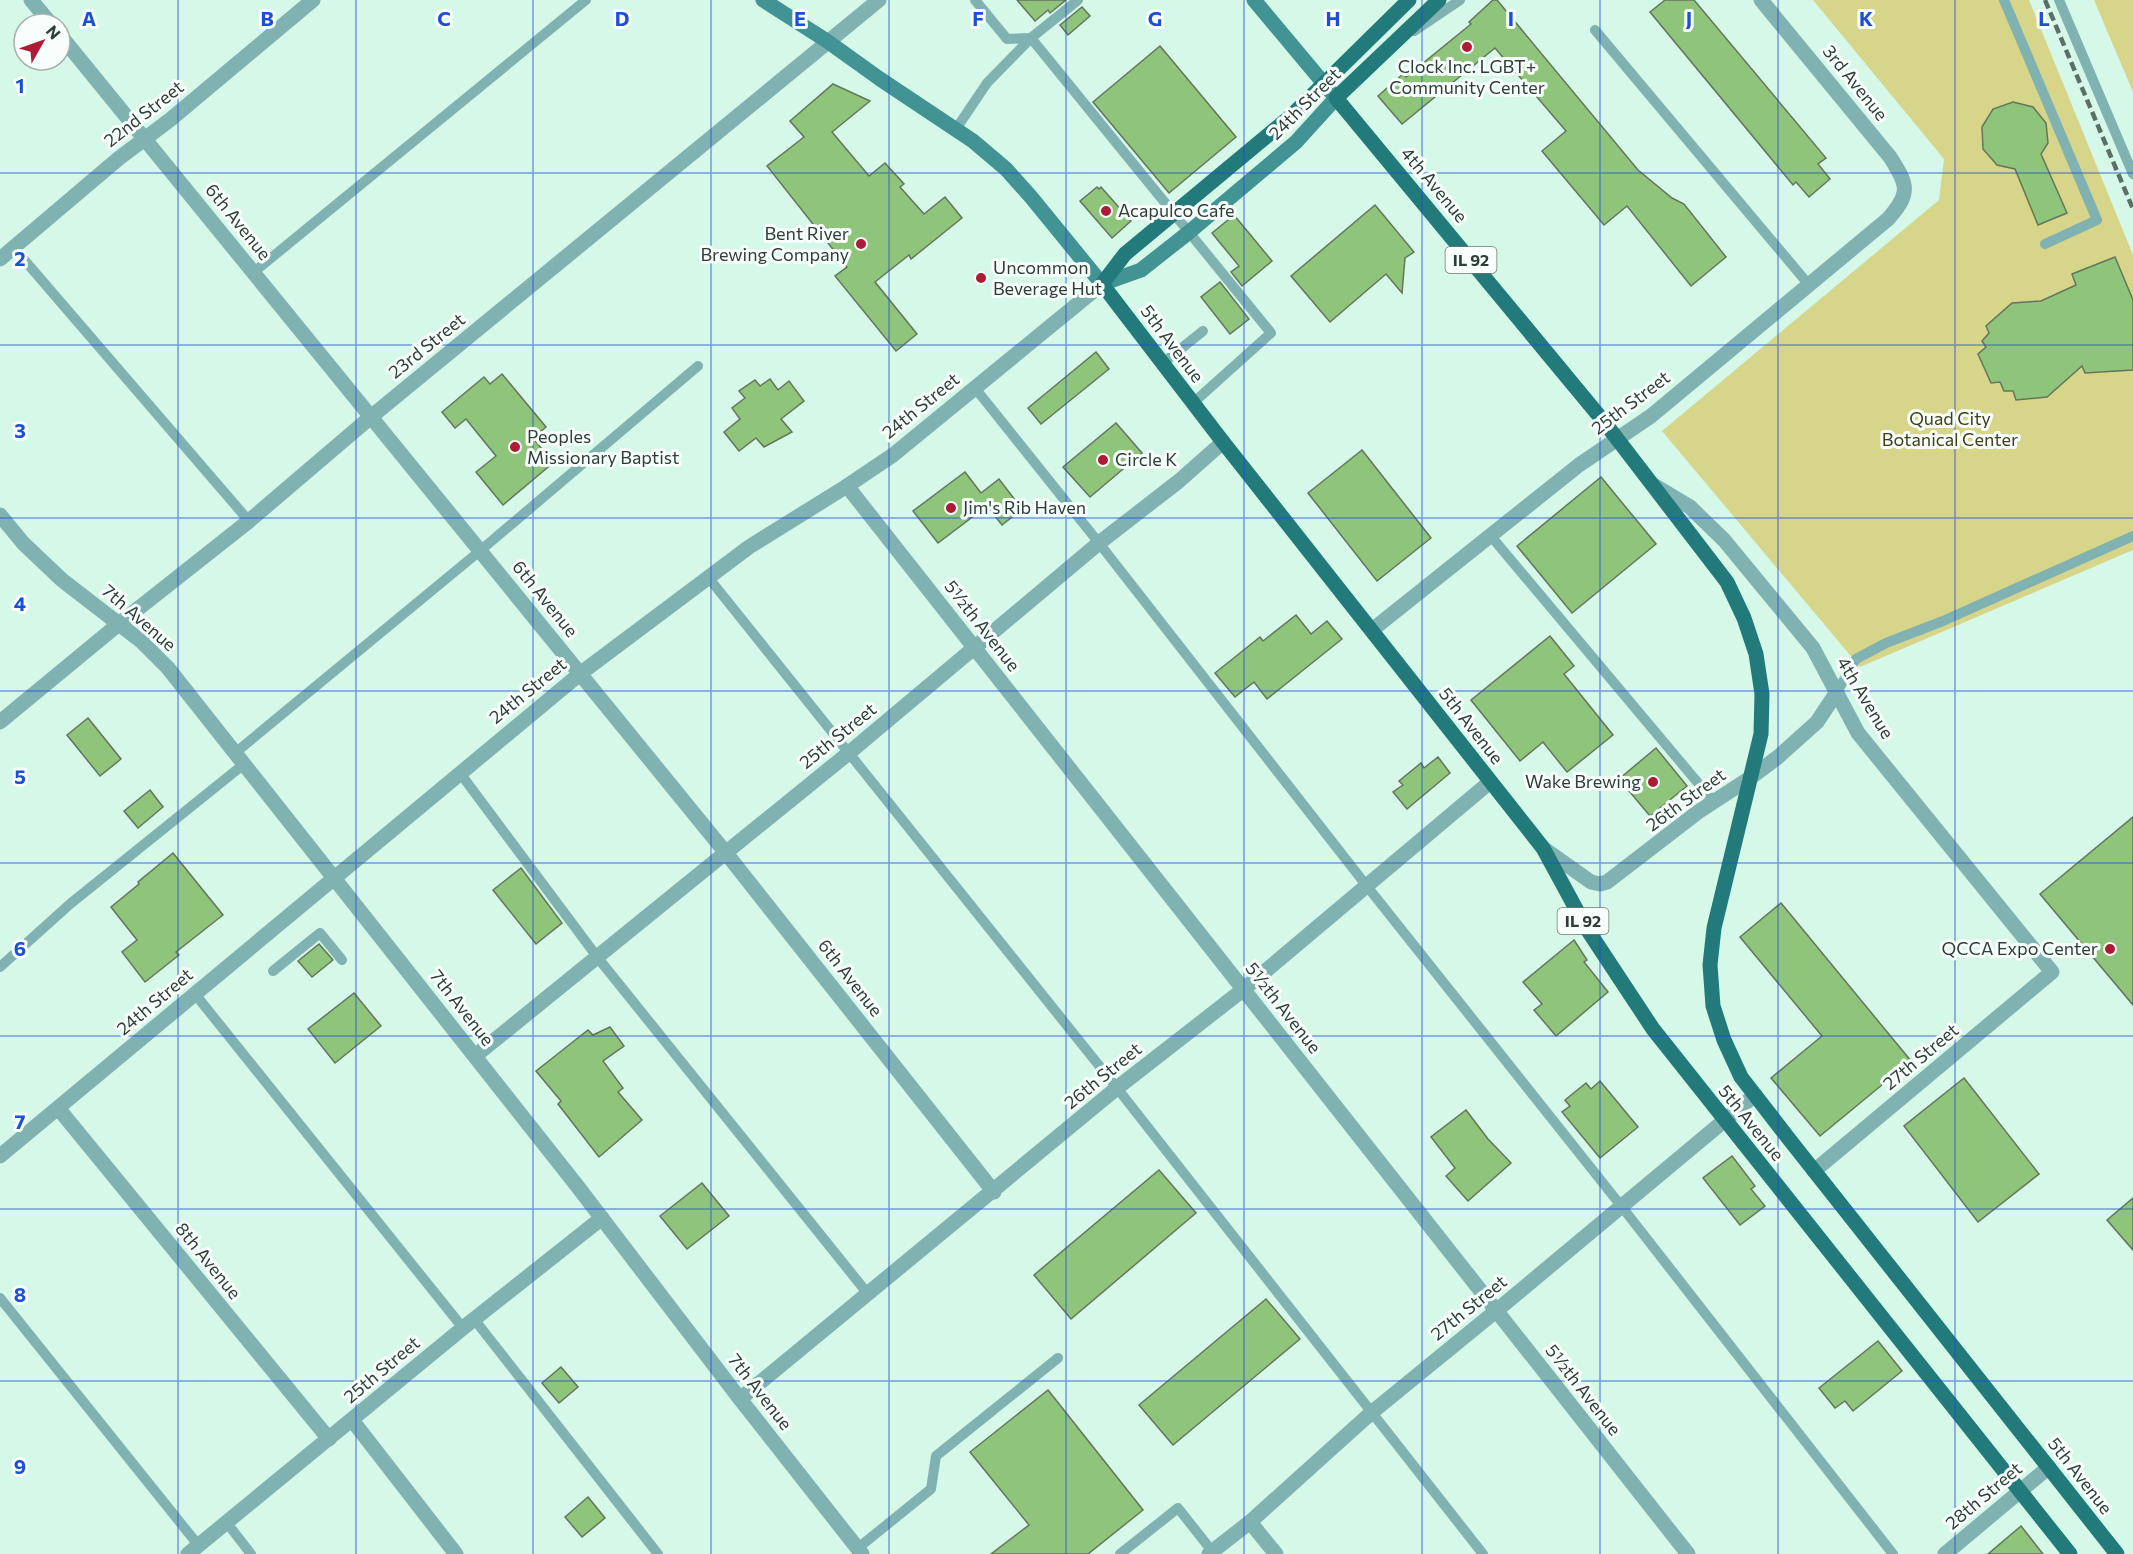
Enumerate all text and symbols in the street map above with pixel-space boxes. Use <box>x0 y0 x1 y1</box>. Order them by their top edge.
text: A <box>82 6 96 30</box>
text: B <box>260 6 274 30</box>
text: C <box>437 6 451 30</box>
text: D <box>615 6 629 30</box>
text: E <box>794 6 806 30</box>
text: F <box>972 6 984 30</box>
text: G <box>1148 6 1162 30</box>
text: H <box>1326 6 1341 30</box>
text: I <box>1508 6 1514 30</box>
text: J <box>1686 6 1692 30</box>
text: K <box>1859 6 1873 30</box>
text: L <box>2038 6 2050 30</box>
north arrow <box>12 12 72 72</box>
text: N <box>43 21 65 43</box>
marker: Clock Inc. LGBT+ Community Center <box>1460 40 1474 54</box>
street label: 3rd Avenue <box>1819 40 1893 125</box>
place label: Clock Inc. LGBT+ Community Center <box>1389 55 1545 98</box>
street label: 24th Street <box>1264 63 1345 144</box>
text: 1 <box>15 73 25 97</box>
street label: 22nd Street <box>99 75 188 151</box>
street label: 4th Avenue <box>1397 142 1473 227</box>
street label: 6th Avenue <box>201 179 276 264</box>
place label: Acapulco Cafe <box>1118 199 1235 221</box>
marker: Acapulco Cafe <box>1099 204 1113 218</box>
place label: Bent River Brewing Company <box>700 222 849 265</box>
marker: Bent River Brewing Company <box>854 237 868 251</box>
text: 2 <box>14 246 26 270</box>
road number: IL 92 <box>1446 247 1496 273</box>
place label: Uncommon Beverage Hut <box>993 256 1102 299</box>
marker: Uncommon Beverage Hut <box>974 271 988 285</box>
street label: 5th Avenue <box>1136 300 1209 387</box>
street label: 23rd Street <box>384 308 469 383</box>
street label: 25th Street <box>1587 366 1674 439</box>
street label: 24th Street <box>878 368 963 443</box>
park label: Quad City Botanical Center <box>1882 407 2018 450</box>
text: 3 <box>14 418 26 442</box>
place label: Peoples Missionary Baptist <box>527 425 679 468</box>
marker: Peoples Missionary Baptist <box>508 440 522 454</box>
place label: Circle K <box>1115 448 1177 470</box>
marker: Circle K <box>1096 453 1110 467</box>
place label: Jim's Rib Haven <box>963 496 1086 518</box>
marker: Jim's Rib Haven <box>944 501 958 515</box>
street label: 6th Avenue <box>508 556 583 641</box>
street label: 5½th Avenue <box>940 575 1025 675</box>
street label: 7th Avenue <box>98 579 181 655</box>
text: 4 <box>14 591 26 615</box>
street label: 4th Avenue <box>1833 652 1899 743</box>
street label: 24th Street <box>485 653 570 728</box>
street label: 5th Avenue <box>1435 683 1509 768</box>
street label: 25th Street <box>795 698 880 773</box>
street label: 26th Street <box>1641 763 1729 835</box>
text: 5 <box>14 764 26 788</box>
place label: Wake Brewing <box>1525 770 1641 792</box>
marker: Wake Brewing <box>1646 775 1660 789</box>
road number: IL 92 <box>1558 908 1608 934</box>
street label: 6th Avenue <box>814 934 888 1020</box>
text: 6 <box>14 936 26 960</box>
place label: QCCA Expo Center <box>1942 937 2098 959</box>
marker: QCCA Expo Center <box>2103 942 2117 956</box>
street label: 5½th Avenue <box>1241 957 1326 1057</box>
street label: 24th Street <box>112 963 197 1039</box>
street label: 7th Avenue <box>426 965 499 1050</box>
street label: 27th Street <box>1878 1018 1962 1094</box>
street label: 26th Street <box>1059 1037 1145 1113</box>
street label: 5th Avenue <box>1714 1080 1789 1165</box>
text: 7 <box>15 1109 26 1133</box>
street label: 8th Avenue <box>171 1218 246 1303</box>
street label: 27th Street <box>1426 1270 1511 1345</box>
text: 8 <box>14 1282 26 1306</box>
street label: 25th Street <box>339 1331 424 1407</box>
street label: 5½th Avenue <box>1541 1339 1626 1439</box>
street label: 7th Avenue <box>724 1349 797 1434</box>
street label: 5th Avenue <box>2044 1433 2118 1518</box>
text: 9 <box>14 1454 26 1478</box>
street label: 28th Street <box>1941 1457 2026 1534</box>

